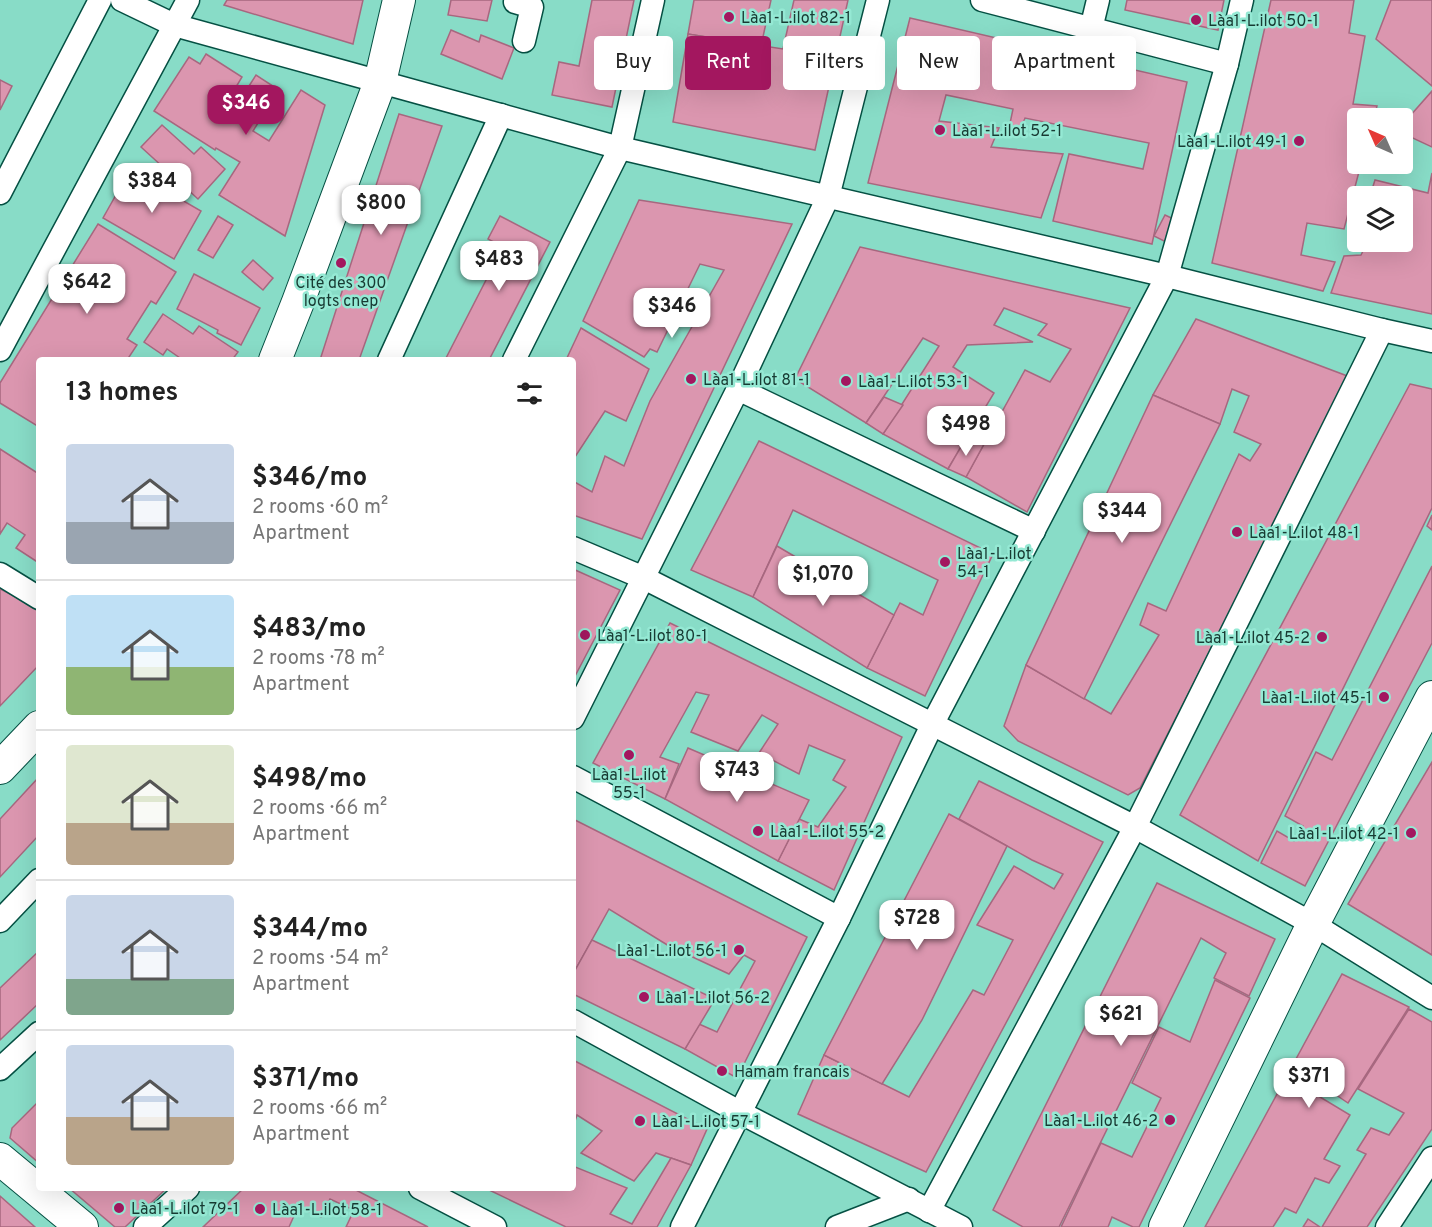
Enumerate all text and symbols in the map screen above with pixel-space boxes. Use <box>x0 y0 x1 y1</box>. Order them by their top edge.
place label: Làa1-L.ilot 82-1 <box>741 9 851 29</box>
marker: Làa1-L.ilot 82-1 <box>722 10 736 24</box>
place label: Làa1-L.ilot 50-1 <box>1208 12 1319 32</box>
marker: Làa1-L.ilot 50-1 <box>1189 13 1203 27</box>
chip: Buy <box>594 36 673 90</box>
chip: Rent <box>685 36 771 90</box>
chip: Filters <box>783 36 885 90</box>
chip: New <box>897 36 980 90</box>
chip: Apartment <box>992 36 1136 90</box>
pin: $346 <box>210 85 282 136</box>
text: $346 <box>221 91 271 117</box>
north arrow <box>1347 108 1413 174</box>
map controls <box>1347 108 1413 252</box>
place label: Làa1-L.ilot 52-1 <box>952 122 1062 142</box>
marker: Làa1-L.ilot 52-1 <box>933 123 947 137</box>
place label: Làa1-L.ilot 49-1 <box>1177 133 1287 153</box>
marker: Làa1-L.ilot 49-1 <box>1292 134 1306 148</box>
pin: $384 <box>116 163 188 214</box>
text: $384 <box>127 169 177 195</box>
pin: $800 <box>345 185 417 236</box>
button: layers <box>1347 186 1413 252</box>
text: $800 <box>356 191 406 217</box>
pin: $483 <box>463 241 535 292</box>
text: $483 <box>474 247 524 273</box>
marker: Cité des 300 logts cnep <box>334 256 348 270</box>
pin: $642 <box>51 264 123 315</box>
text: $642 <box>62 270 112 296</box>
place label: Cité des 300 logts cnep <box>295 274 387 312</box>
pin: $346 <box>636 288 708 339</box>
text: $346 <box>647 294 697 320</box>
place label: Làa1-L.ilot 81-1 <box>703 371 810 391</box>
marker: Làa1-L.ilot 81-1 <box>684 372 698 386</box>
place label: Làa1-L.ilot 53-1 <box>858 373 968 393</box>
marker: Làa1-L.ilot 53-1 <box>839 374 853 388</box>
text: 13 homes <box>66 377 178 410</box>
icon: filters <box>513 377 546 410</box>
pin: $498 <box>930 406 1002 457</box>
text: $498 <box>941 412 991 438</box>
text: $346/mo <box>252 462 367 495</box>
icon: home <box>114 468 186 540</box>
pin: $344 <box>1086 493 1158 544</box>
text: 2 rooms · 60 m² <box>252 495 388 521</box>
text: $344 <box>1097 499 1147 525</box>
text: Apartment <box>252 521 350 547</box>
place label: Làa1-L.ilot 48-1 <box>1249 524 1359 544</box>
marker: Làa1-L.ilot 48-1 <box>1230 525 1244 539</box>
place label: Làa1-L.ilot 54-1 <box>957 545 1032 583</box>
marker: Làa1-L.ilot 54-1 <box>938 555 952 569</box>
pin: $1,070 <box>774 556 872 607</box>
text: $1,070 <box>792 562 854 588</box>
text: $483/mo <box>252 613 366 646</box>
icon: home <box>114 619 186 691</box>
place label: Làa1-L.ilot 80-1 <box>597 627 708 647</box>
marker: Làa1-L.ilot 80-1 <box>578 628 592 642</box>
place label: Làa1-L.ilot 45-2 <box>1196 629 1310 649</box>
marker: Làa1-L.ilot 45-2 <box>1315 630 1329 644</box>
text: 2 rooms · 78 m² <box>252 646 385 672</box>
text: Apartment <box>252 672 350 698</box>
place label: Làa1-L.ilot 45-1 <box>1261 689 1372 709</box>
marker: Làa1-L.ilot 45-1 <box>1377 690 1391 704</box>
marker: Làa1-L.ilot 55-1 <box>622 748 636 762</box>
pin: $743 <box>701 752 773 803</box>
text: $743 <box>714 758 760 784</box>
text: $498/mo <box>252 763 367 796</box>
place label: Làa1-L.ilot 55-1 <box>592 766 666 804</box>
icon: home <box>114 769 186 841</box>
text: 2 rooms · 66 m² <box>252 796 387 822</box>
text: Apartment <box>252 822 350 848</box>
place label: Làa1-L.ilot 55-2 <box>770 823 884 843</box>
marker: Làa1-L.ilot 55-2 <box>751 824 765 838</box>
place label: Làa1-L.ilot 42-1 <box>1289 825 1399 845</box>
marker: Làa1-L.ilot 42-1 <box>1404 826 1418 840</box>
pin: $728 <box>881 900 953 951</box>
text: $728 <box>893 906 941 932</box>
text: $344/mo <box>252 913 368 946</box>
icon: home <box>114 919 186 991</box>
place label: Làa1-L.ilot 56-1 <box>617 942 727 962</box>
marker: Làa1-L.ilot 56-1 <box>732 943 746 957</box>
text: 2 rooms · 54 m² <box>252 946 389 972</box>
text: Apartment <box>252 972 350 998</box>
place label: Làa1-L.ilot 56-2 <box>656 989 770 1009</box>
marker: Làa1-L.ilot 56-2 <box>637 990 651 1004</box>
pin: $621 <box>1085 996 1157 1047</box>
text: $621 <box>1099 1002 1143 1028</box>
pin: $371 <box>1273 1058 1345 1109</box>
text: $371/mo <box>252 1063 359 1096</box>
place label: Hamam francais <box>734 1063 850 1083</box>
marker: Hamam francais <box>715 1064 729 1078</box>
text: $371 <box>1288 1064 1330 1090</box>
icon: home <box>114 1069 186 1141</box>
text: 2 rooms · 66 m² <box>252 1096 387 1122</box>
place label: Làa1-L.ilot 46-2 <box>1044 1112 1158 1132</box>
place label: Làa1-L.ilot 57-1 <box>652 1113 760 1133</box>
marker: Làa1-L.ilot 46-2 <box>1163 1113 1177 1127</box>
marker: Làa1-L.ilot 57-1 <box>633 1114 647 1128</box>
text: Apartment <box>252 1122 350 1148</box>
place label: Làa1-L.ilot 79-1 <box>131 1200 239 1220</box>
marker: Làa1-L.ilot 79-1 <box>112 1201 126 1215</box>
place label: Làa1-L.ilot 58-1 <box>272 1201 382 1221</box>
marker: Làa1-L.ilot 58-1 <box>253 1202 267 1216</box>

